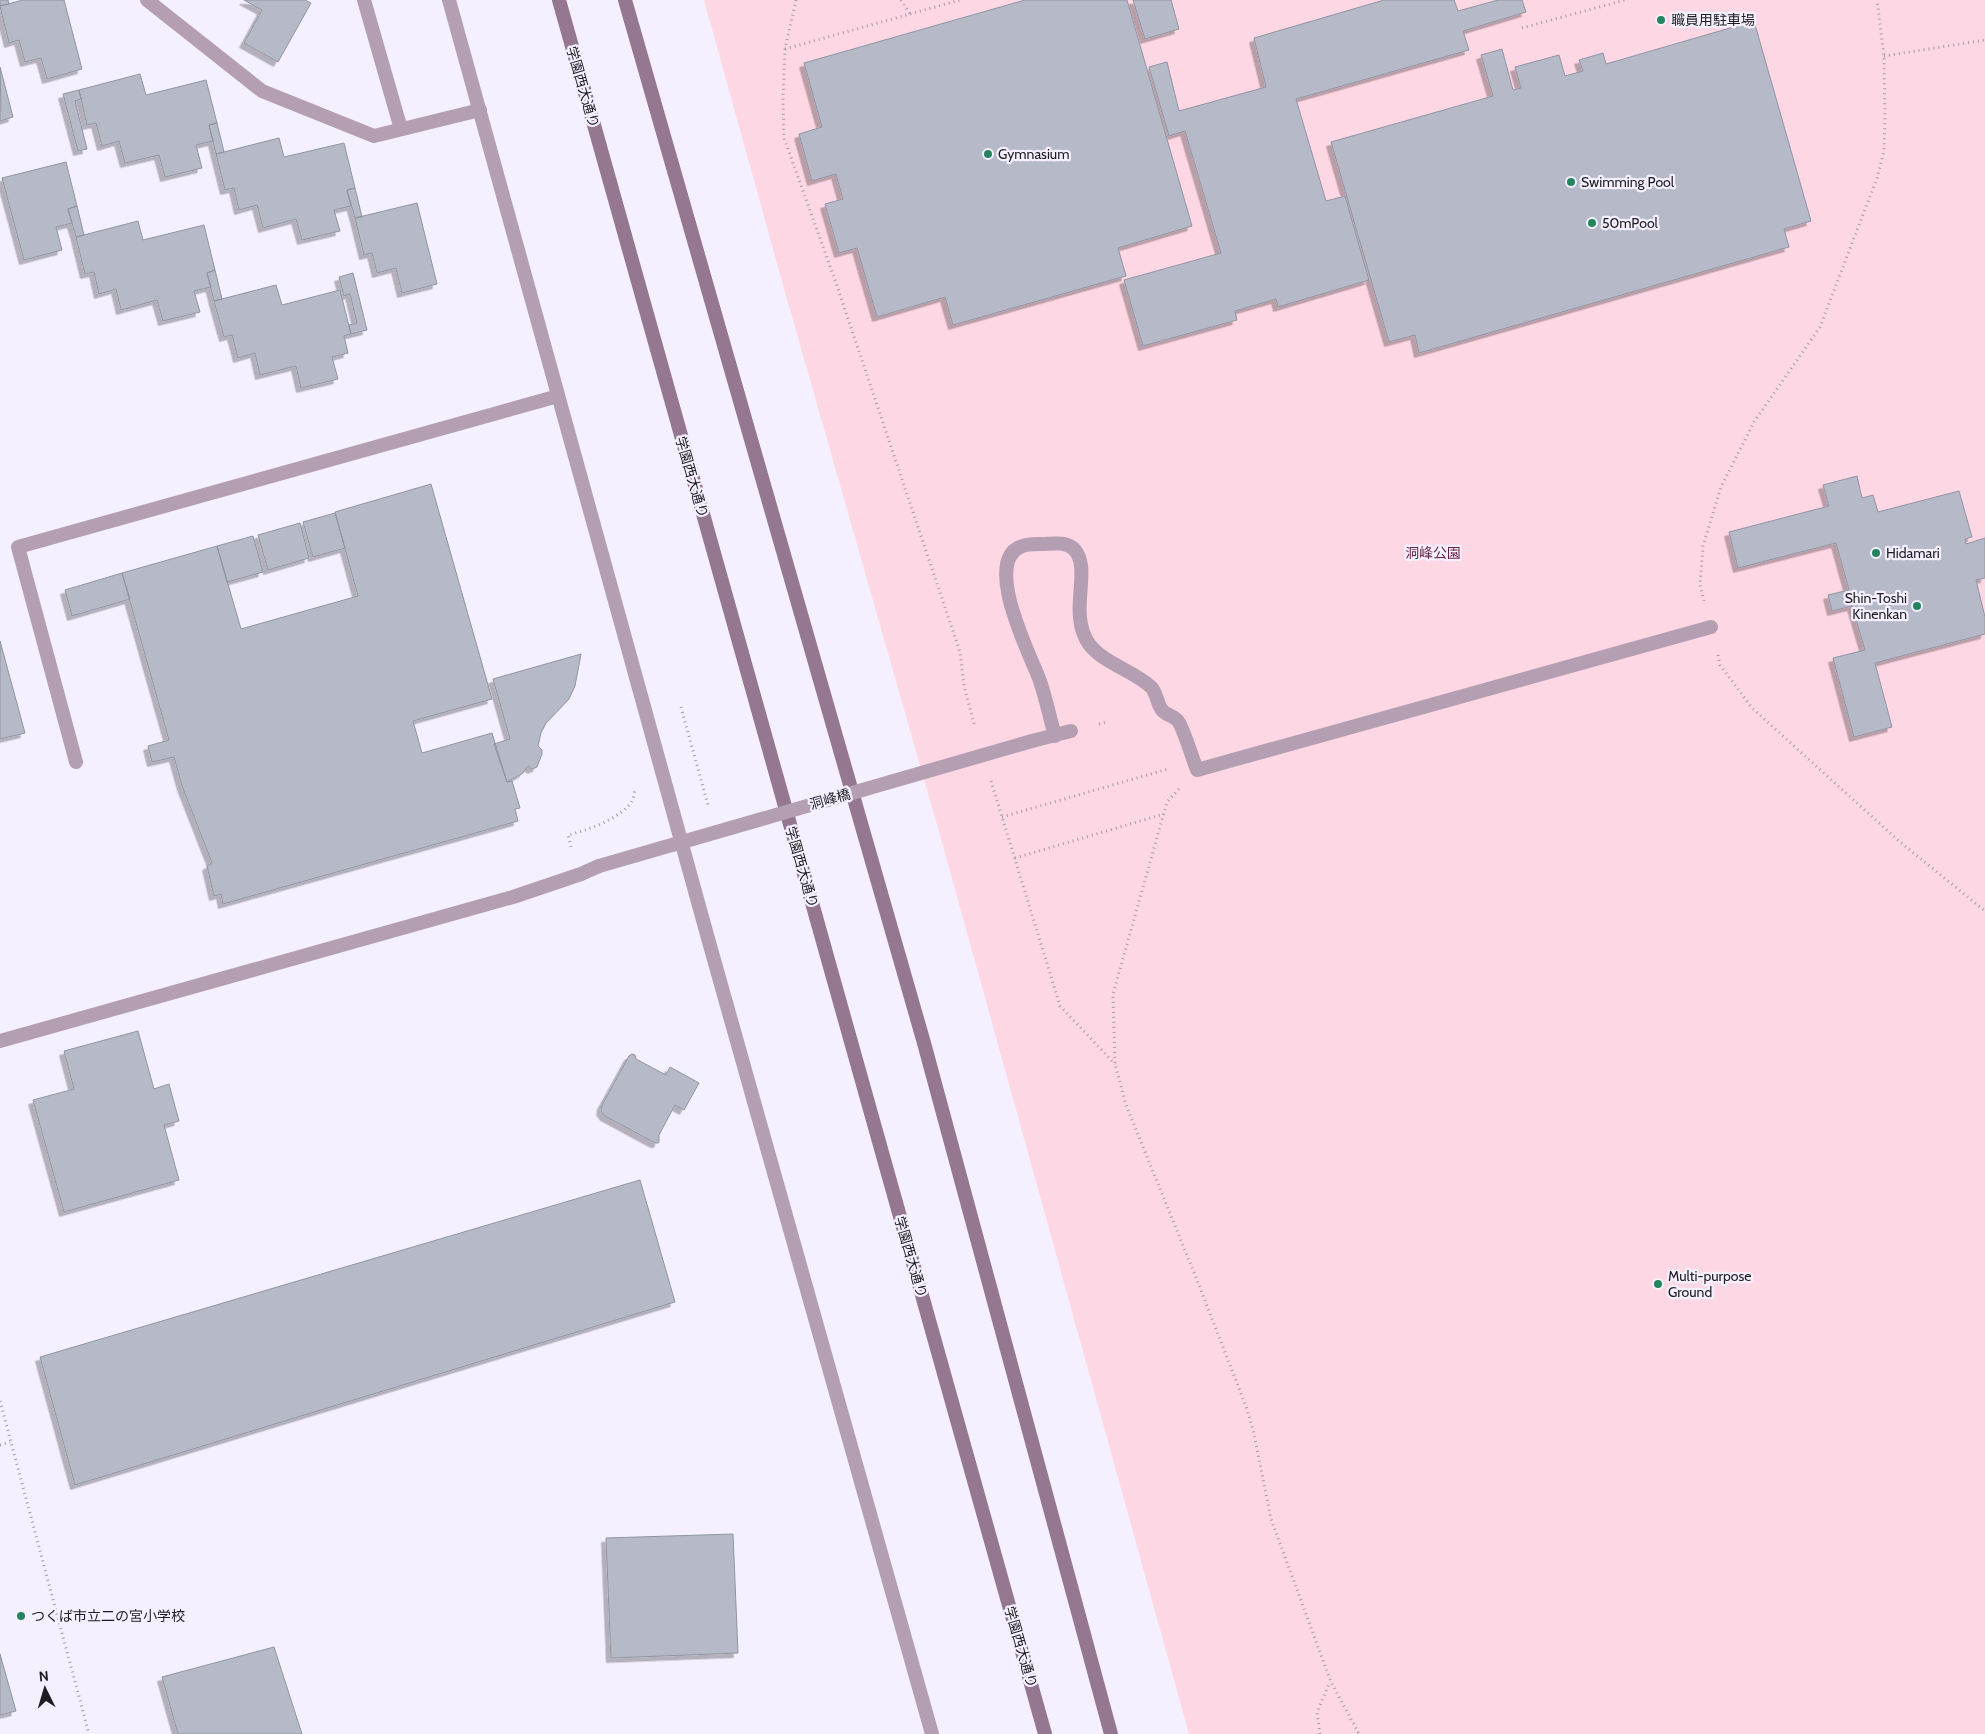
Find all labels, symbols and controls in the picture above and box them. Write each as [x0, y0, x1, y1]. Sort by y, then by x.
place label: 職員用駐車場 [1671, 11, 1755, 29]
marker: 職員用駐車場 [1655, 14, 1667, 26]
street label: 学園西大通り [563, 44, 603, 130]
place label: Gymnasium [998, 145, 1069, 163]
marker: Gymnasium [982, 148, 994, 160]
place label: Swimming Pool [1581, 173, 1675, 191]
marker: Swimming Pool [1565, 176, 1577, 188]
place label: 50mPool [1602, 214, 1659, 232]
marker: 50mPool [1586, 217, 1598, 229]
street label: 学園西大通り [672, 434, 712, 520]
park label: 洞峰公園 [1405, 544, 1461, 562]
place label: Hidamari [1886, 544, 1940, 562]
marker: Hidamari [1870, 547, 1882, 559]
place label: Shin-Toshi Kinenkan [1845, 589, 1907, 623]
marker: Shin-Toshi Kinenkan [1911, 600, 1923, 612]
street label: 洞峰橋 [807, 785, 853, 813]
street label: 学園西大通り [782, 824, 822, 910]
street label: 学園西大通り [891, 1214, 931, 1300]
place label: Multi-purpose Ground [1668, 1267, 1751, 1301]
marker: Multi-purpose Ground [1652, 1278, 1664, 1290]
street label: 学園西大通り [1001, 1604, 1041, 1690]
place label: つくば市立二の宮小学校 [31, 1607, 185, 1625]
marker: つくば市立二の宮小学校 [15, 1610, 27, 1622]
north arrow [20, 1664, 70, 1714]
text: N [38, 1667, 50, 1685]

